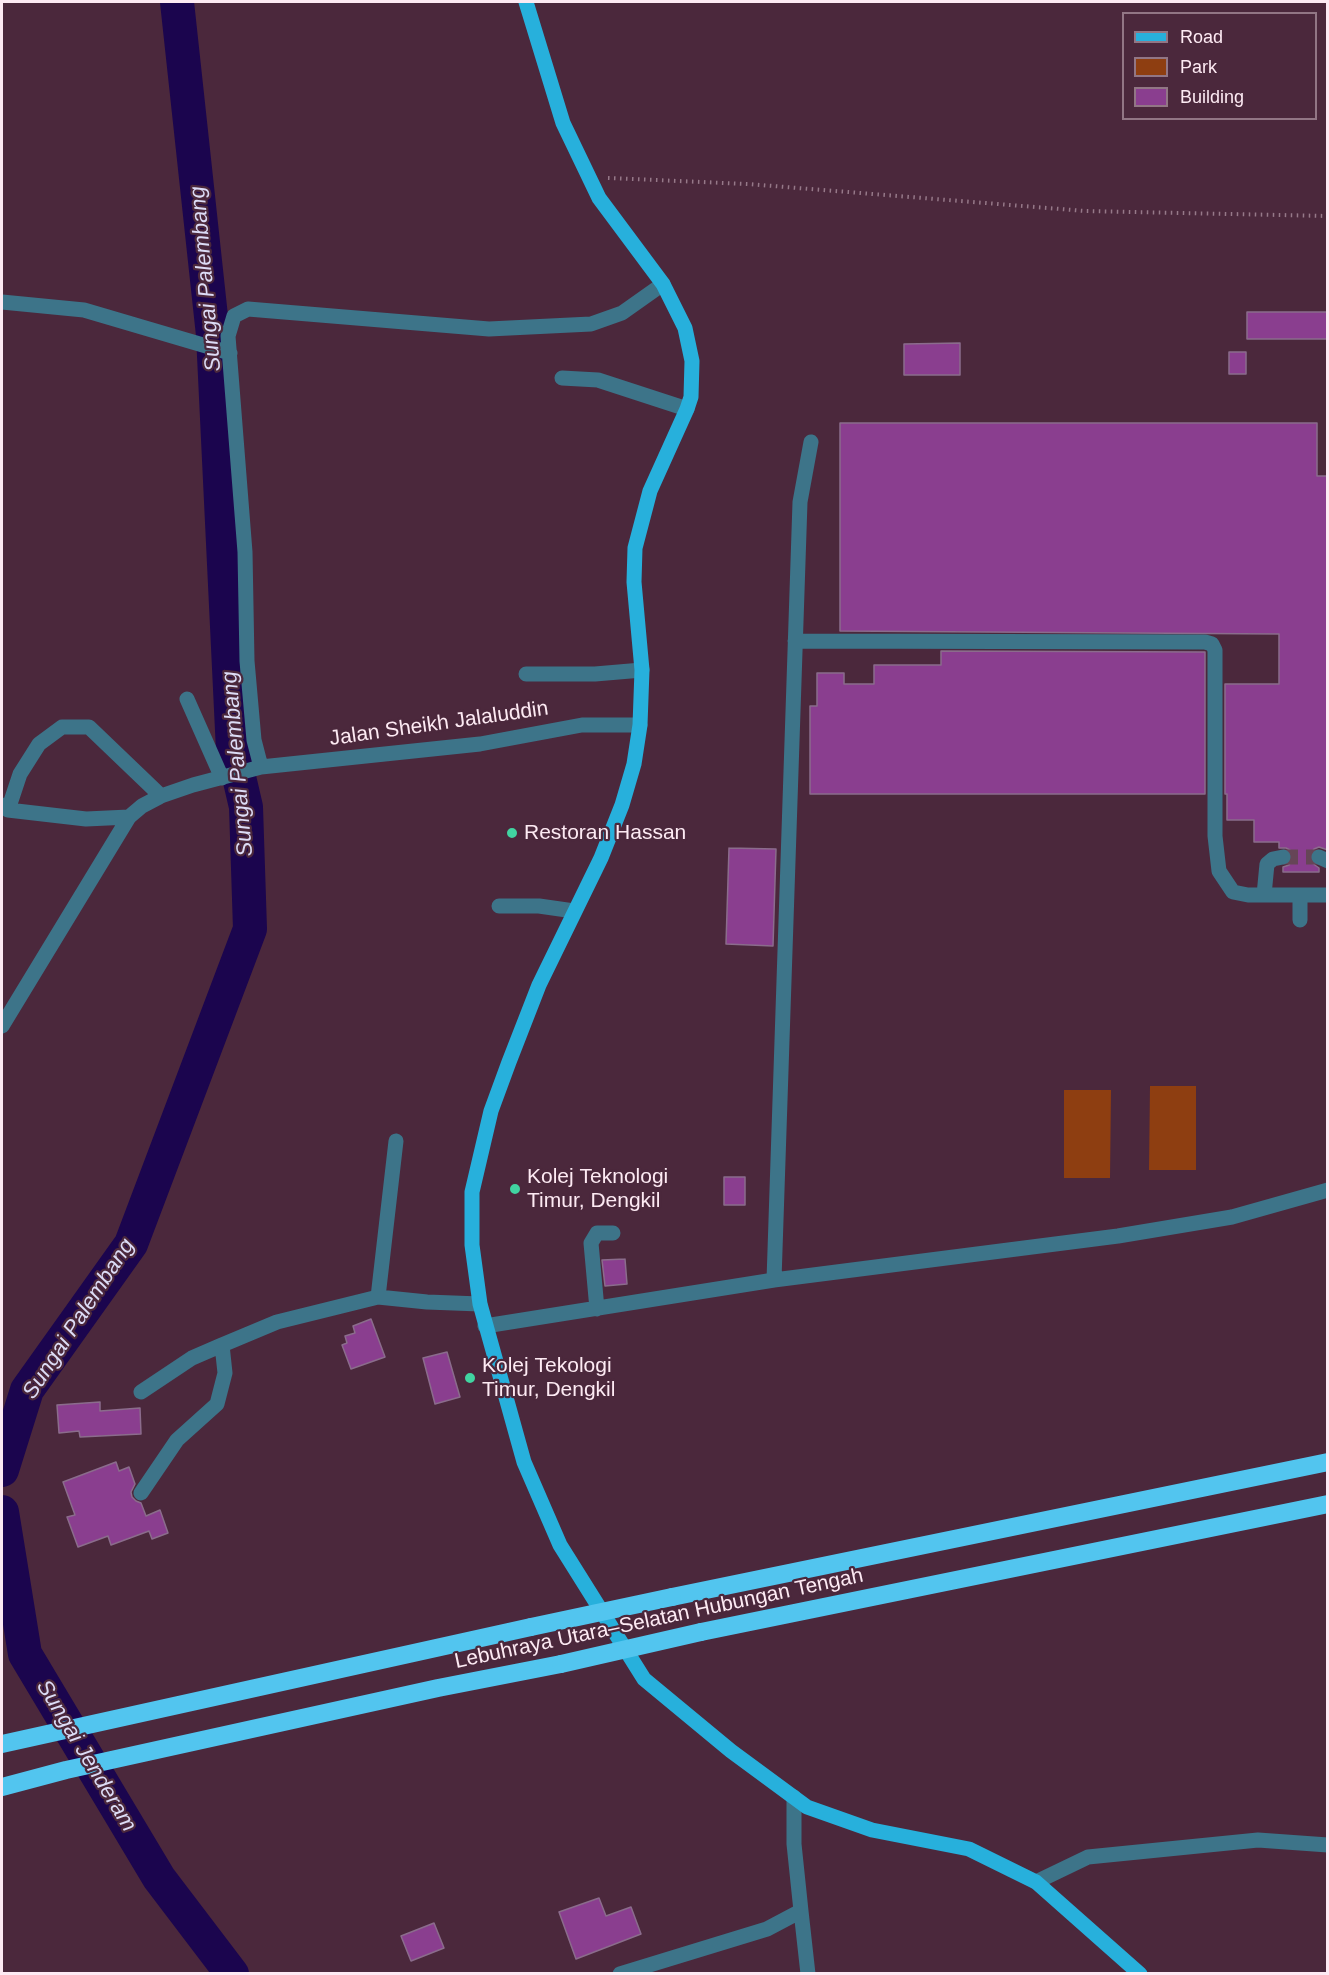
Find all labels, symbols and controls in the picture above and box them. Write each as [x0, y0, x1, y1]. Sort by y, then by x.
legend [1122, 12, 1317, 120]
text: Road [1180, 27, 1223, 47]
text: Park [1180, 57, 1217, 77]
text: Building [1180, 87, 1244, 107]
water label: Sungai Palembang [185, 185, 227, 373]
water label: Sungai Palembang [217, 670, 259, 858]
street label: Jalan Sheikh Jalaluddin [328, 696, 550, 752]
place label: Restoran Hassan [524, 820, 686, 846]
marker: Restoran Hassan [505, 826, 519, 840]
place label: Kolej Teknologi Timur, Dengkil [527, 1164, 668, 1214]
marker: Kolej Teknologi Timur, Dengkil [508, 1182, 522, 1196]
water label: Sungai Palembang [17, 1234, 141, 1404]
place label: Kolej Tekologi Timur, Dengkil [482, 1353, 615, 1403]
marker: Kolej Tekologi Timur, Dengkil [463, 1371, 477, 1385]
street label: Lebuhraya Utara–Selatan Hubungan Tengah [453, 1563, 865, 1675]
water label: Sungai Jenderam [30, 1675, 142, 1837]

